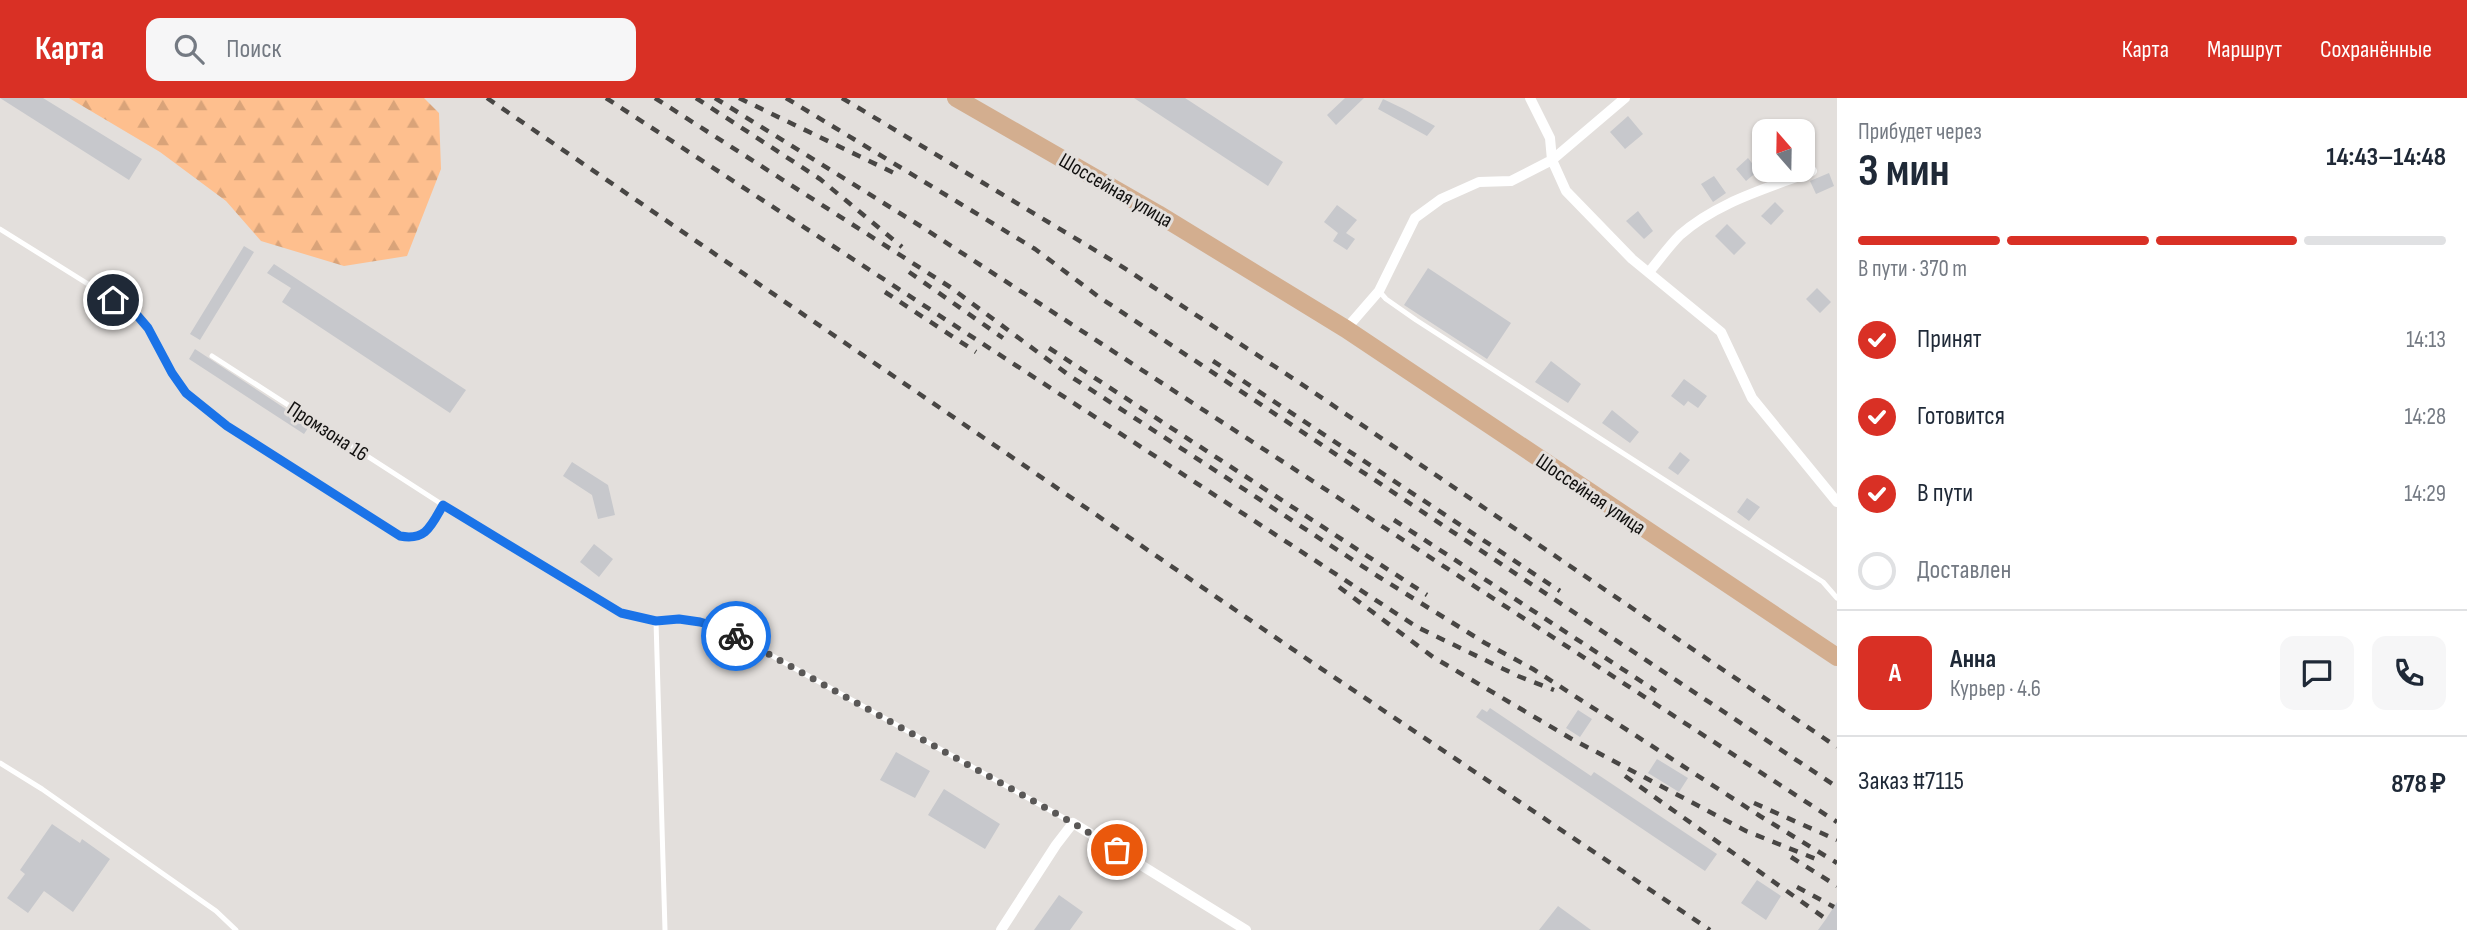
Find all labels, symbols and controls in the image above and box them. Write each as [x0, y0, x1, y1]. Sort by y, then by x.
search box [146, 18, 636, 81]
text: Карта [35, 29, 104, 69]
icon: search [170, 30, 208, 68]
text: Поиск [226, 34, 281, 65]
text: Карта [2122, 35, 2169, 64]
text: Маршрут [2207, 35, 2282, 64]
text: Сохранённые [2320, 35, 2432, 64]
text: Прибудет через [1858, 118, 1982, 146]
north arrow [1752, 119, 1815, 182]
map controls [1752, 119, 1815, 182]
text: 14:43–14:48 [2326, 142, 2446, 173]
text: 3 мин [1858, 144, 1950, 199]
street label: Шоссейная улица [1054, 148, 1177, 233]
text: В пути · 370 m [1858, 255, 1967, 283]
pin [83, 270, 143, 330]
icon: home [94, 281, 132, 319]
icon: check [1858, 321, 1896, 359]
text: Принят [1917, 324, 1982, 355]
text: 14:13 [2406, 326, 2446, 354]
street label: Промзона 16 [282, 396, 373, 467]
icon: check [1858, 398, 1896, 436]
text: Готовится [1917, 401, 2005, 432]
text: 14:28 [2404, 403, 2446, 431]
street label: Шоссейная улица [1531, 449, 1650, 540]
icon: check [1858, 475, 1896, 513]
text: В пути [1917, 478, 1973, 509]
text: 14:29 [2404, 480, 2446, 508]
text: Доставлен [1917, 555, 2011, 586]
courier [701, 601, 771, 671]
icon: bike [717, 617, 755, 655]
button: chat [2280, 636, 2354, 710]
button: phone [2372, 636, 2446, 710]
text: Анна [1950, 644, 1996, 675]
text: А [1889, 658, 1901, 689]
text: Курьер · 4.6 [1950, 675, 2041, 703]
text: Заказ #7115 [1858, 766, 1964, 797]
text: 878 ₽ [2391, 769, 2446, 800]
pin [1087, 820, 1147, 880]
icon: bag [1098, 831, 1136, 869]

